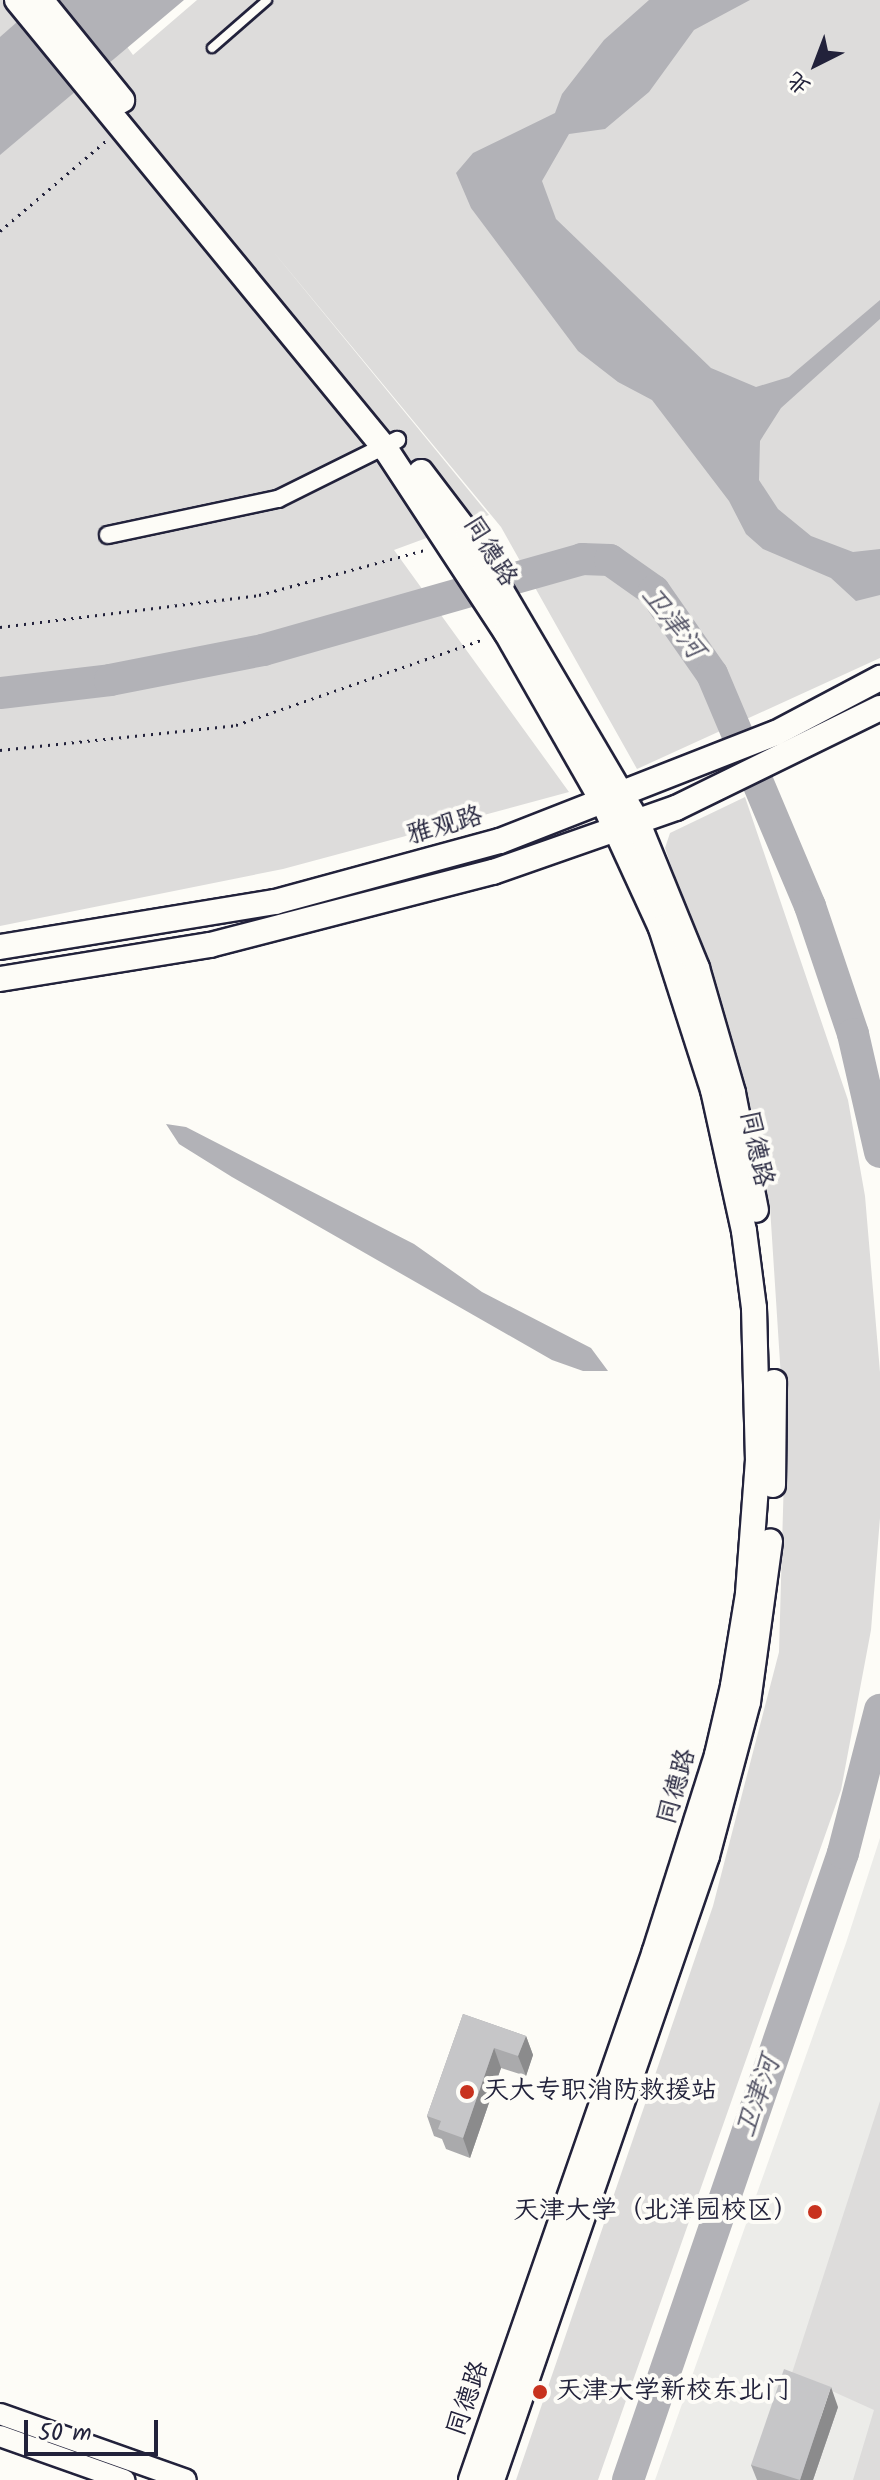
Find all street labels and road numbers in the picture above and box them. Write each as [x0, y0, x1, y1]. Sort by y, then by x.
street label: 同德路 [455, 511, 523, 593]
street label: 雅观路 [403, 801, 487, 853]
street label: 同德路 [732, 1108, 778, 1190]
street label: 同德路 [652, 1745, 704, 1829]
street label: 同德路 [442, 2357, 496, 2441]

